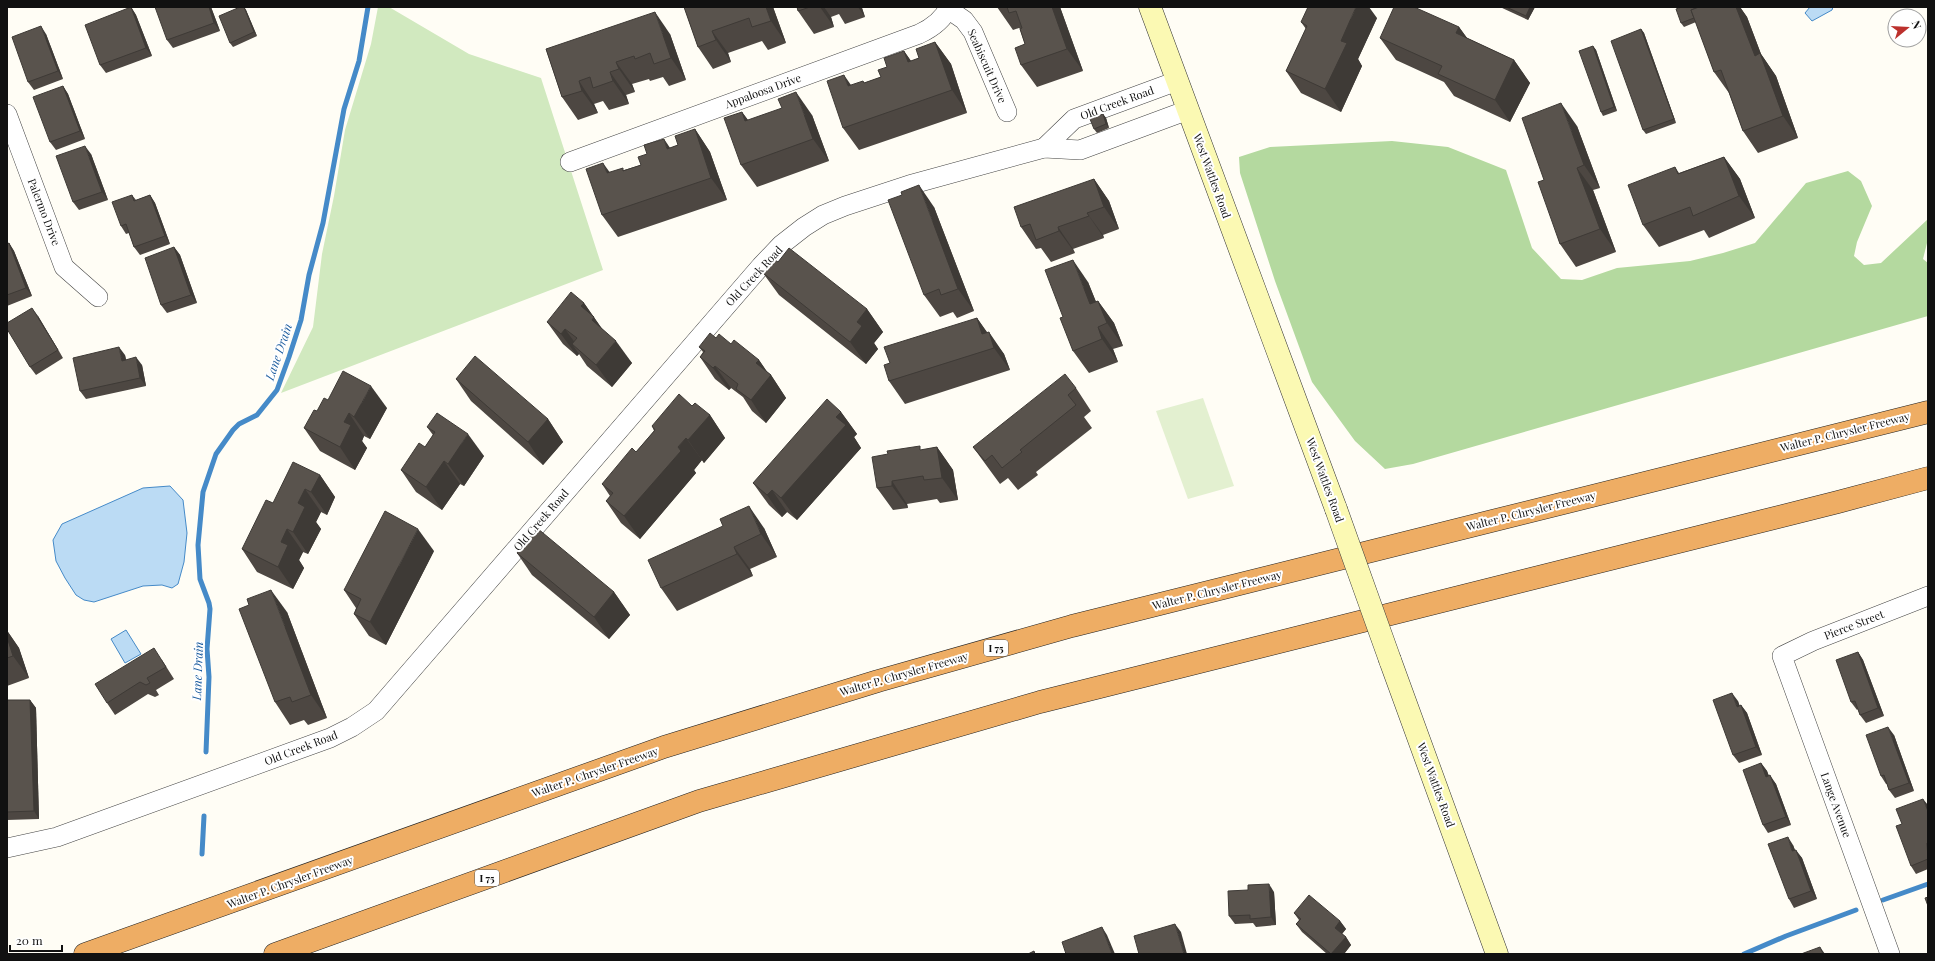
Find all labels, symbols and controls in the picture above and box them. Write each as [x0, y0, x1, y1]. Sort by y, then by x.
north arrow [1887, 8, 1927, 48]
text: N [1909, 19, 1925, 31]
street label: Seabiscuit Drive [964, 26, 1011, 106]
street label: Appaloosa Drive [722, 70, 803, 112]
street label: Old Creek Road [1078, 82, 1156, 123]
street label: West Wattles Road [1190, 130, 1235, 221]
street label: Palermo Drive [25, 176, 64, 248]
street label: Old Creek Road [722, 242, 786, 309]
water label: Lane Drain [261, 321, 295, 383]
street label: Walter P. Chrysler Freeway [1778, 408, 1912, 455]
street label: West Wattles Road [1303, 434, 1348, 525]
street label: Old Creek Road [510, 485, 572, 554]
street label: Walter P. Chrysler Freeway [1464, 487, 1598, 534]
street label: Walter P. Chrysler Freeway [1150, 566, 1284, 613]
street label: Pierce Street [1822, 606, 1886, 643]
road number: I 75 [984, 640, 1008, 656]
water label: Lane Drain [188, 641, 206, 702]
street label: Walter P. Chrysler Freeway [837, 648, 970, 699]
street label: Old Creek Road [262, 726, 340, 768]
street label: West Wattles Road [1414, 739, 1459, 830]
street label: Walter P. Chrysler Freeway [529, 743, 660, 801]
street label: Lange Avenue [1818, 770, 1855, 840]
street label: Walter P. Chrysler Freeway [224, 852, 355, 912]
road number: I 75 [475, 870, 499, 886]
scale bar [10, 927, 62, 953]
text: 20 m [16, 932, 43, 948]

